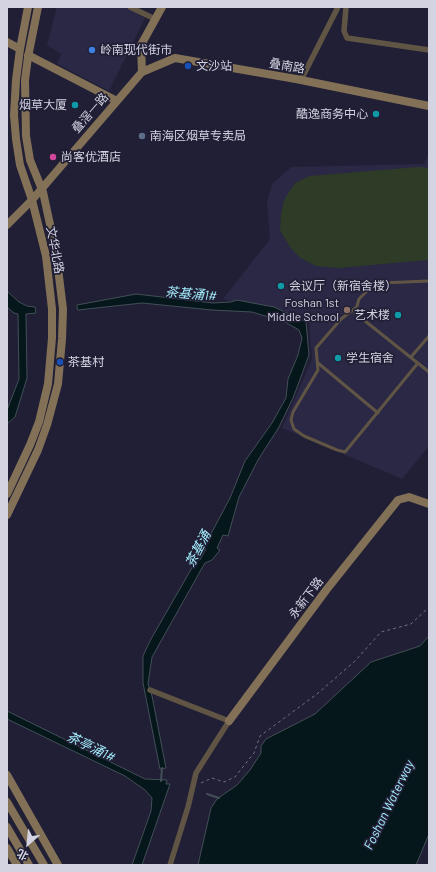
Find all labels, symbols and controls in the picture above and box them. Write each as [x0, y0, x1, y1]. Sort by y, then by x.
place label: 岭南现代街市 [100, 43, 172, 57]
marker: 岭南现代街市 [87, 45, 97, 55]
street label: 叠南路 [268, 56, 306, 76]
place label: 文沙站 [196, 59, 232, 73]
marker: 文沙站 [183, 61, 193, 71]
street label: 叠滘一路 [69, 90, 111, 136]
place label: 烟草大厦 [19, 98, 67, 112]
marker: 烟草大厦 [70, 100, 80, 110]
place label: 酷逸商务中心 [296, 107, 368, 121]
marker: 酷逸商务中心 [371, 109, 381, 119]
place label: 南海区烟草专卖局 [150, 129, 246, 143]
marker: 南海区烟草专卖局 [137, 131, 147, 141]
place label: 尚客优酒店 [61, 150, 121, 164]
marker: 尚客优酒店 [48, 152, 58, 162]
street label: 文华北路 [43, 225, 67, 275]
place label: 会议厅（新宿舍楼） [289, 279, 397, 293]
marker: 会议厅（新宿舍楼） [276, 281, 286, 291]
water label: 茶基涌1# [165, 284, 217, 304]
place label: Foshan 1st Middle School [267, 296, 339, 324]
marker: Foshan 1st Middle School [342, 305, 352, 315]
place label: 艺术楼 [354, 308, 390, 322]
marker: 艺术楼 [393, 310, 403, 320]
place label: 学生宿舍 [346, 351, 394, 365]
marker: 学生宿舍 [333, 353, 343, 363]
place label: 茶基村 [68, 355, 104, 369]
marker: 茶基村 [55, 357, 65, 367]
water label: 茶基涌 [182, 528, 214, 570]
street label: 永新下路 [286, 574, 326, 622]
water label: 茶亭涌1# [64, 729, 118, 765]
water label: Foshan Waterway [361, 758, 417, 852]
north arrow [8, 824, 48, 864]
text: 北 [14, 847, 30, 863]

